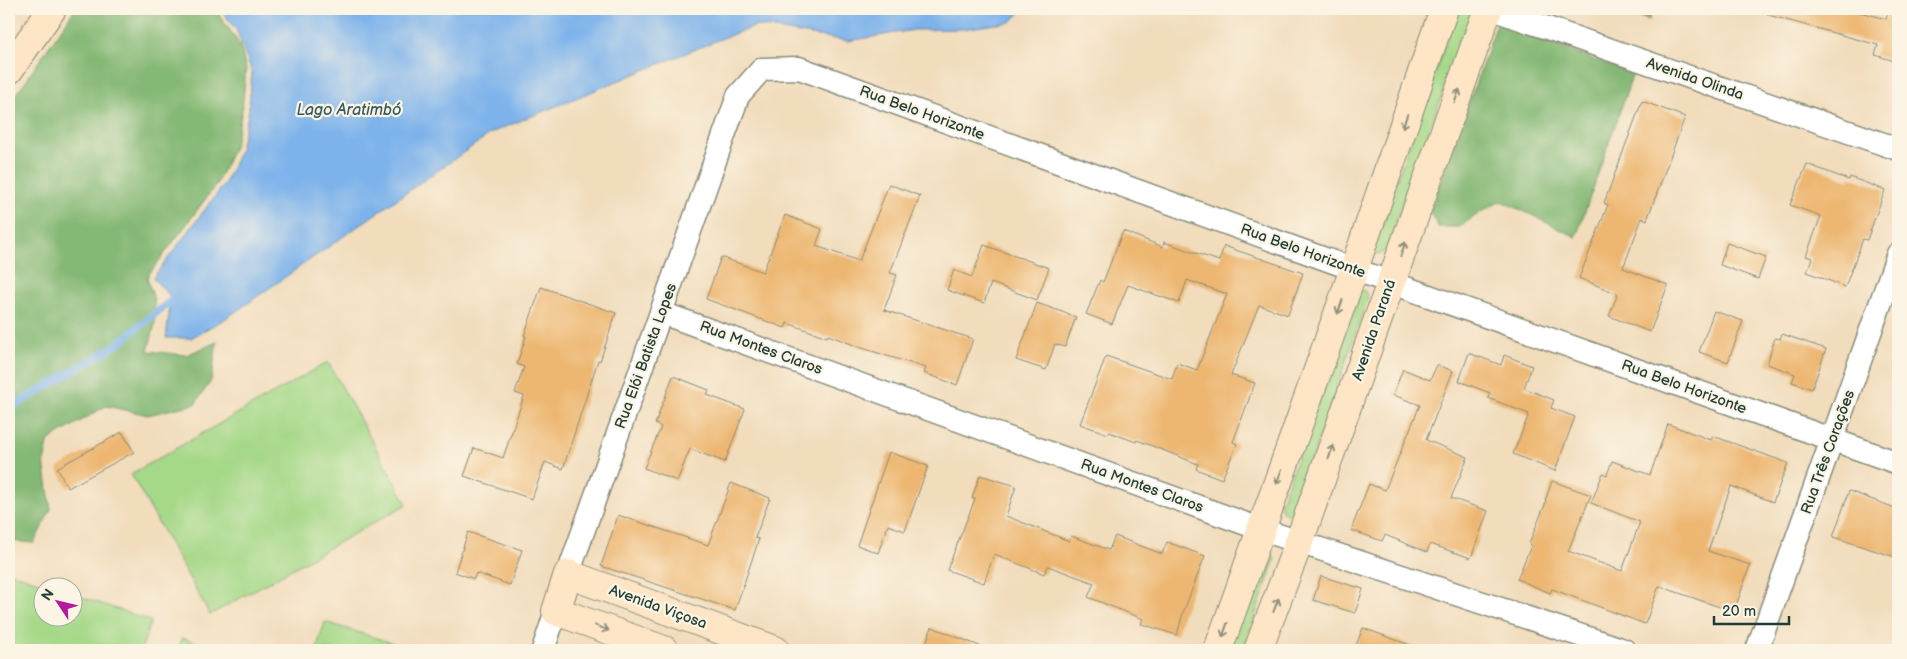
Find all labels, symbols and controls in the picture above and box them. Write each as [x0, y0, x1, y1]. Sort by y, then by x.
street label: Avenida Olinda [1644, 53, 1746, 105]
street label: Rua Belo Horizonte [857, 82, 987, 145]
one-way arrow [1453, 89, 1462, 104]
water label: Lago Aratimbó [297, 101, 401, 120]
one-way arrow [1399, 112, 1409, 128]
street label: Rua Belo Horizonte [1238, 220, 1368, 283]
one-way arrow [1399, 242, 1408, 257]
street label: Avenida Paraná [1348, 277, 1400, 383]
street label: Rua Elói Batista Lopes [611, 280, 681, 431]
one-way arrow [1335, 299, 1344, 315]
street label: Rua Montes Claros [697, 317, 826, 379]
street label: Rua Belo Horizonte [1619, 356, 1749, 419]
street label: Rua Três Corações [1797, 387, 1859, 517]
one-way arrow [1327, 445, 1336, 460]
street label: Rua Montes Claros [1078, 455, 1207, 517]
one-way arrow [1274, 468, 1283, 484]
north arrow [32, 576, 82, 626]
street label: Avenida Viçosa [607, 581, 709, 633]
text: N [38, 586, 58, 604]
scale bar [1714, 594, 1790, 626]
one-way arrow [1272, 597, 1281, 612]
text: 20 m [1722, 602, 1756, 621]
one-way arrow [1220, 622, 1229, 637]
one-way arrow [594, 624, 609, 633]

